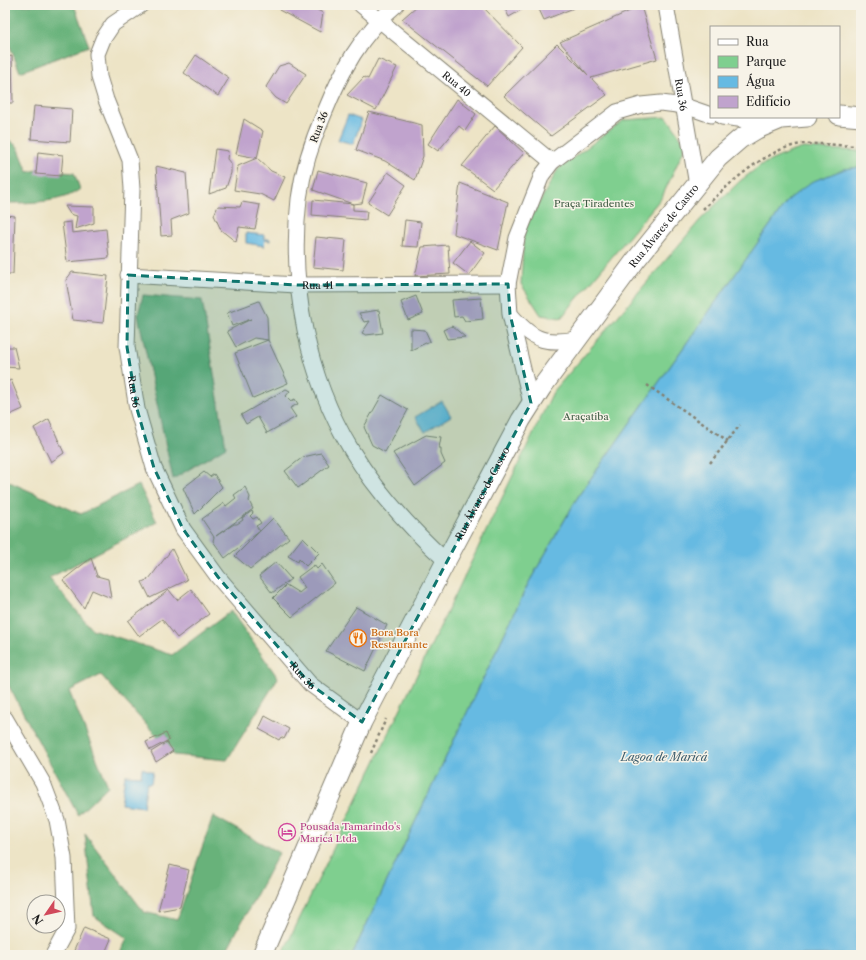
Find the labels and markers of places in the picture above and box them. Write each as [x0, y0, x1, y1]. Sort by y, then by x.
place label: Bora Bora Restaurante [371, 626, 428, 651]
restaurant icon: Bora Bora Restaurante [348, 628, 368, 648]
place label: Pousada Tamarindo's Maricá Ltda [300, 820, 400, 845]
hotel icon: Pousada Tamarindo's Maricá Ltda [277, 822, 297, 842]

